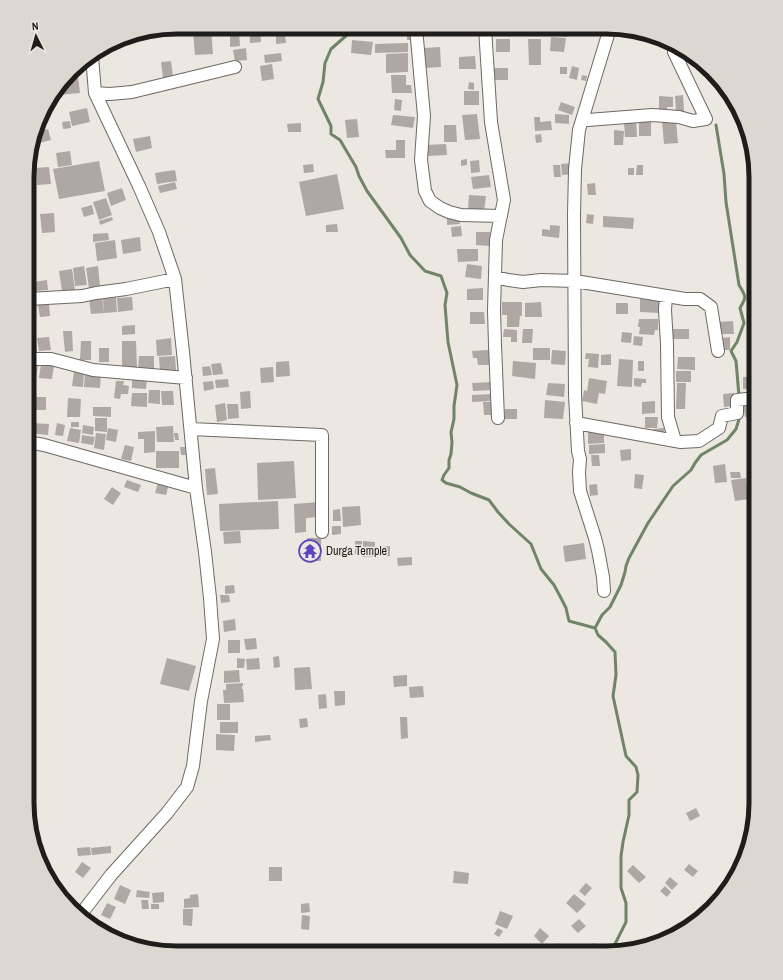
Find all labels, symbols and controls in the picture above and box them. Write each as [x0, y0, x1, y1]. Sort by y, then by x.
north arrow [16, 16, 56, 56]
text: N [31, 19, 39, 33]
temple icon: Durga Temple [297, 538, 323, 564]
place label: Durga Temple [326, 543, 387, 559]

